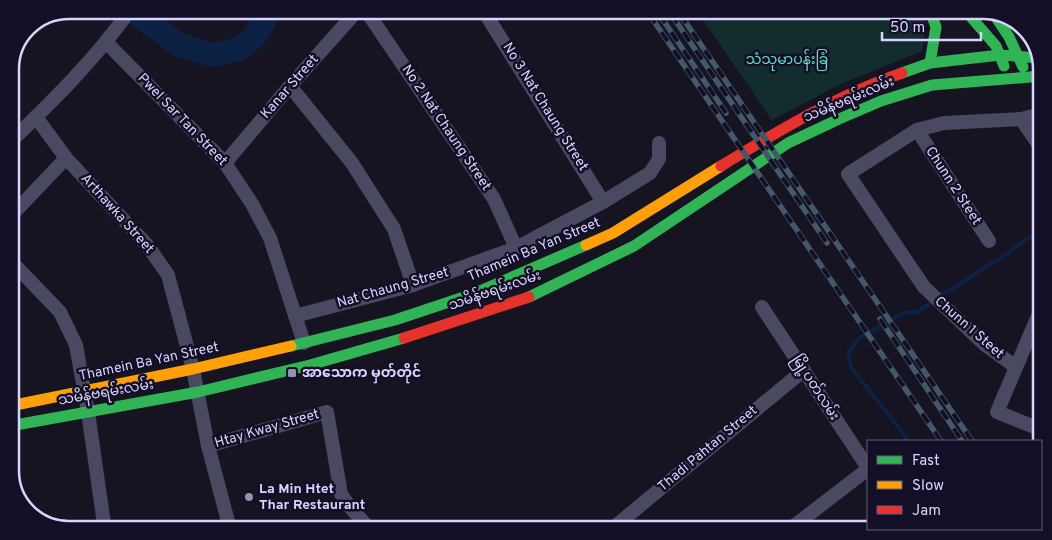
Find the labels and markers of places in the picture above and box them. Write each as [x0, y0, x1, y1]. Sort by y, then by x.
place label: အာသောက မှတ်တိုင် [302, 362, 421, 384]
marker: အာသောက မှတ်တိုင် [286, 367, 298, 379]
place label: La Min Htet Thar Restaurant [259, 481, 365, 514]
marker: La Min Htet Thar Restaurant [243, 491, 255, 503]

